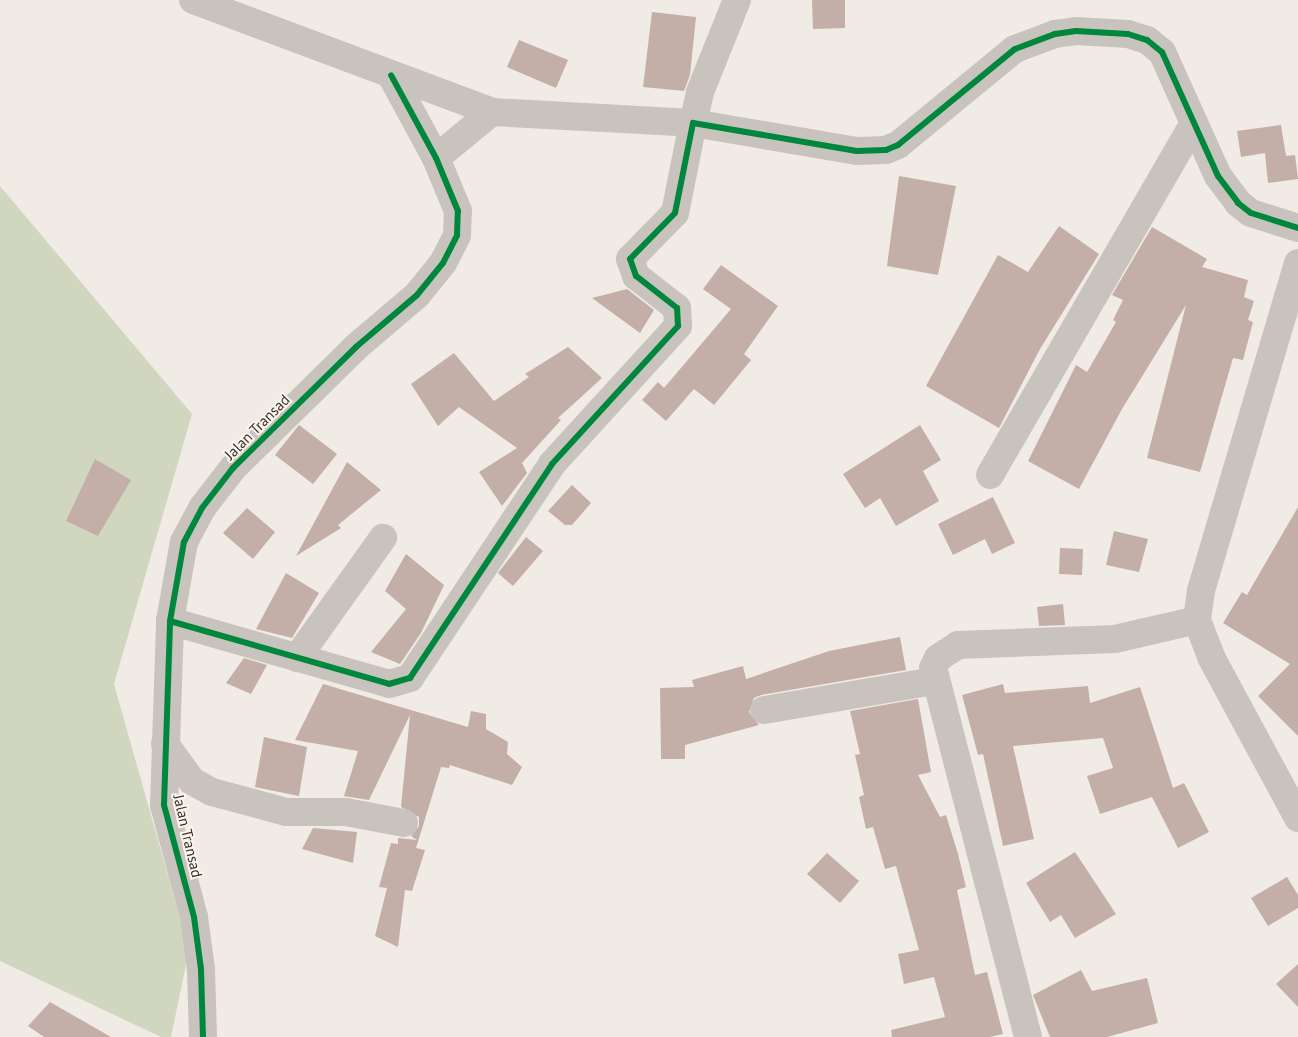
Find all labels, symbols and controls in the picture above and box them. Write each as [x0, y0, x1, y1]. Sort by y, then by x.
street label: Jalan Transad [221, 391, 293, 463]
street label: Jalan Transad [170, 792, 206, 880]

